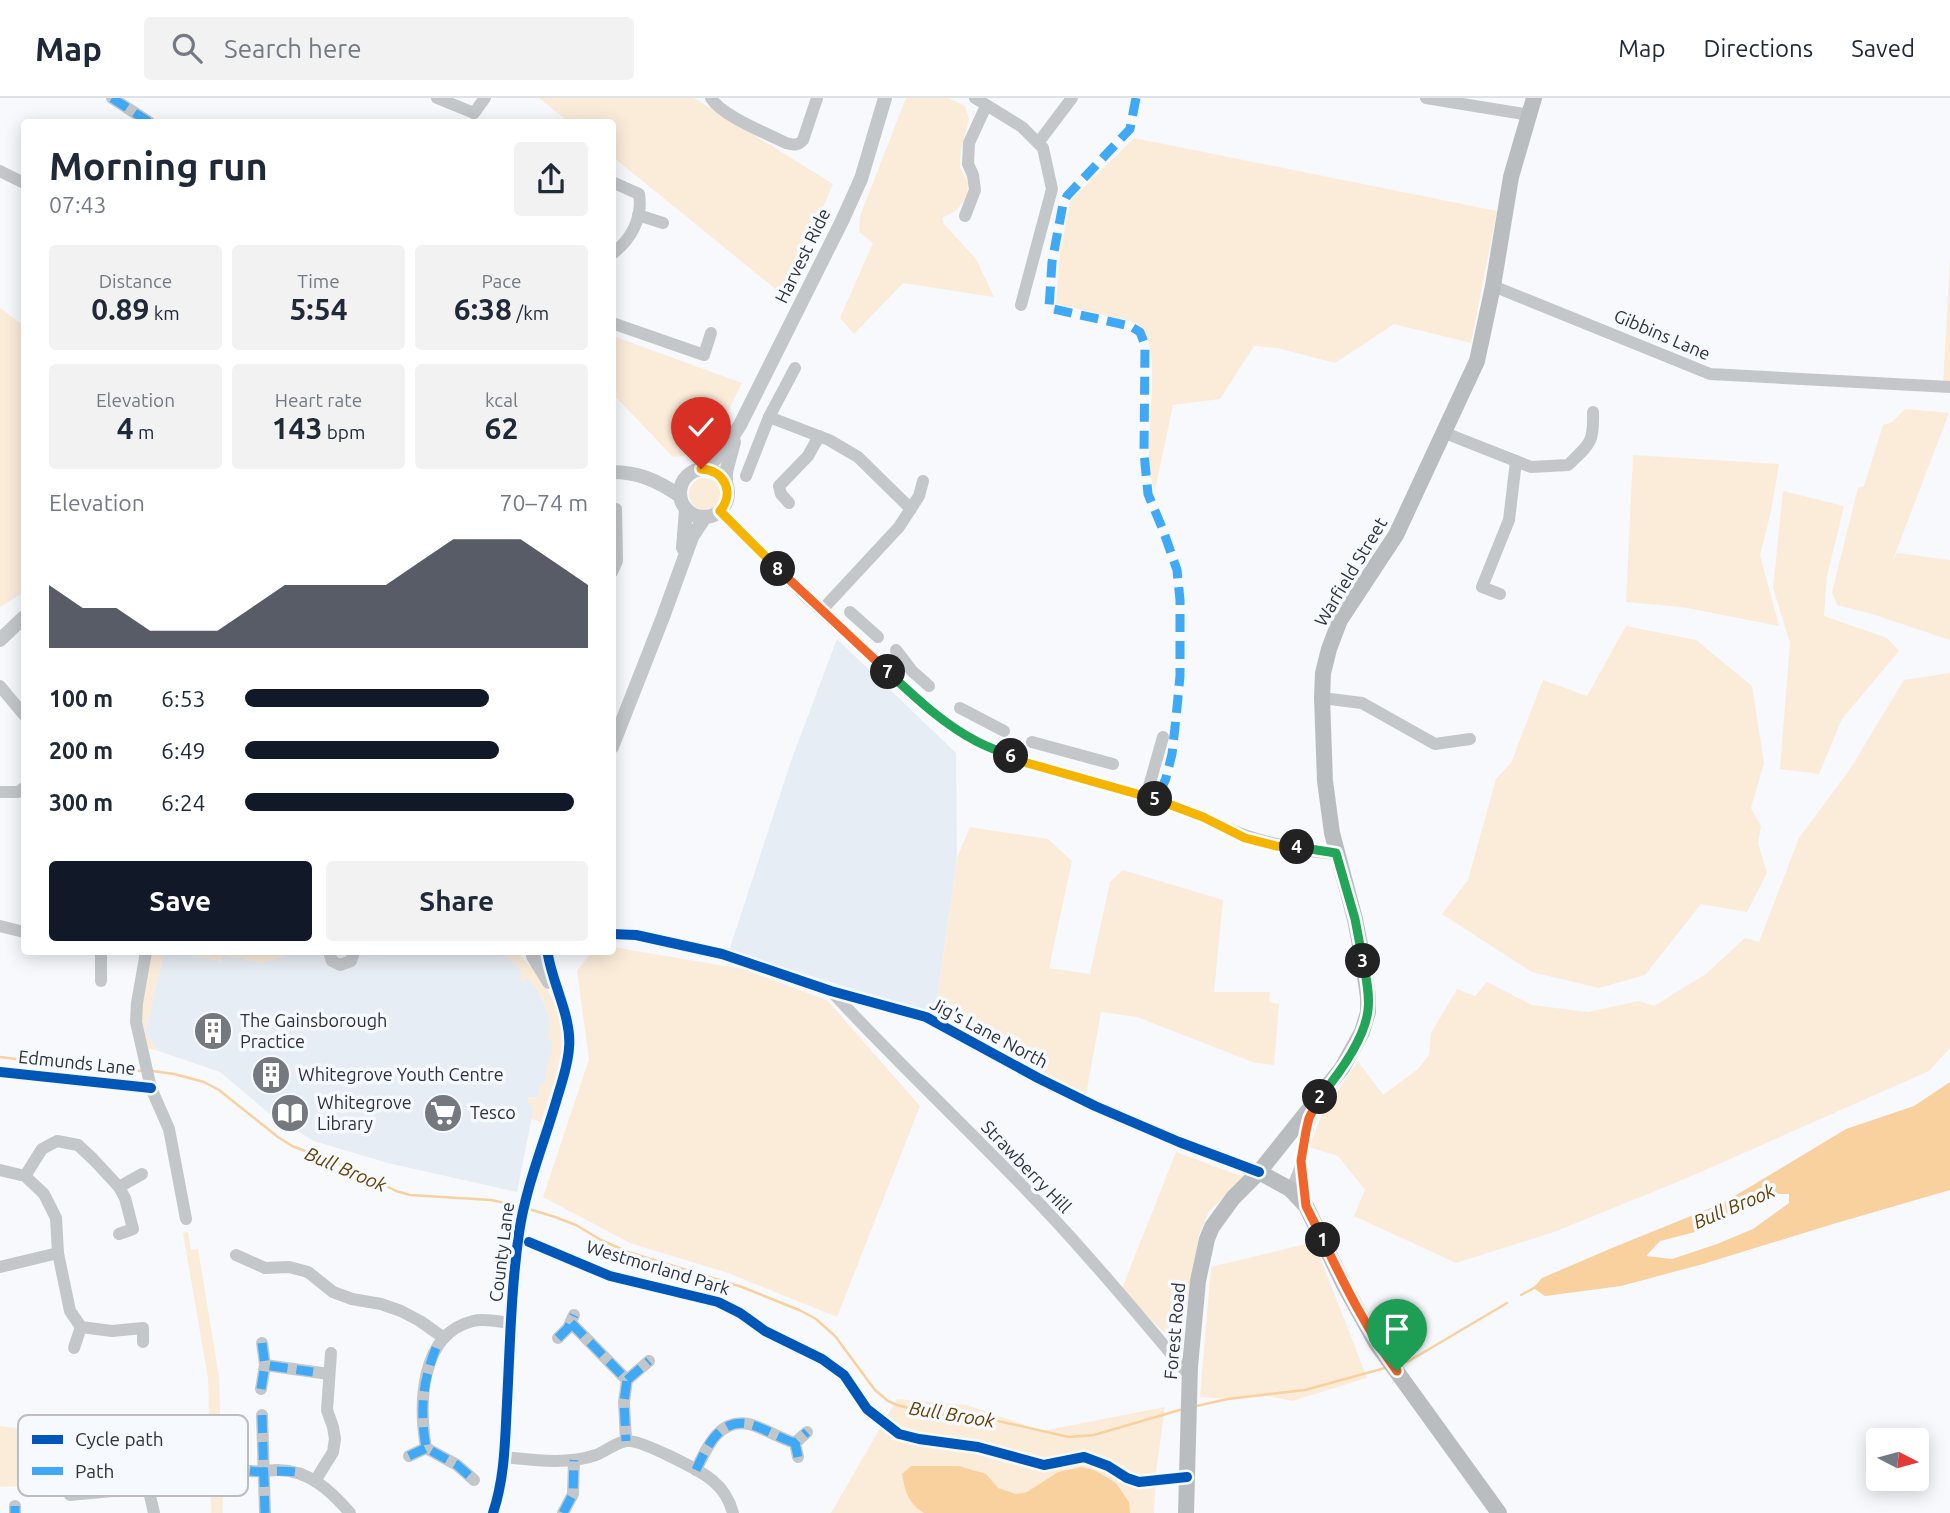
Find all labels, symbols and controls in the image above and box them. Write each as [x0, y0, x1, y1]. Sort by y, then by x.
search box [144, 17, 634, 80]
icon: search [168, 29, 206, 67]
text: Map [35, 30, 102, 67]
text: Search here [224, 34, 362, 63]
text: Map [1618, 35, 1665, 62]
text: Directions [1703, 35, 1813, 62]
text: Saved [1851, 35, 1915, 62]
button: share [514, 142, 588, 216]
text: Morning run [49, 145, 268, 187]
text: 07:43 [49, 192, 107, 217]
street label: Harvest Ride [771, 205, 834, 306]
text: Distance [99, 270, 172, 292]
text: Time [297, 270, 340, 292]
text: Pace [481, 270, 522, 292]
text: 0.89 [91, 292, 149, 326]
text: 5:54 [289, 292, 348, 326]
text: 6:38 [454, 292, 512, 326]
text: km [149, 302, 180, 324]
text: /km [512, 302, 549, 324]
street label: Gibbins Lane [1611, 305, 1714, 363]
text: Elevation [96, 389, 175, 411]
text: Heart rate [275, 389, 362, 411]
text: kcal [485, 389, 518, 411]
pin [671, 397, 731, 469]
icon: check [682, 408, 720, 446]
text: 4 [117, 411, 134, 445]
text: 143 [272, 411, 322, 445]
text: 62 [485, 411, 518, 445]
text: m [134, 421, 154, 443]
text: bpm [322, 421, 365, 443]
text: Elevation [49, 490, 145, 515]
text: 70–74 m [500, 490, 588, 515]
street label: Warfield Street [1310, 514, 1390, 629]
pin: 8 [760, 552, 796, 587]
text: 8 [772, 557, 783, 579]
pin: 7 [870, 654, 906, 690]
text: 7 [882, 660, 893, 682]
text: 100 m [49, 686, 113, 711]
text: 6:53 [161, 686, 206, 711]
text: 200 m [49, 738, 113, 763]
text: 6:49 [161, 738, 206, 763]
pin: 6 [993, 738, 1028, 774]
text: 6 [1005, 744, 1016, 766]
pin: 5 [1138, 782, 1172, 816]
text: 5 [1149, 787, 1160, 809]
text: 300 m [49, 790, 113, 815]
text: 6:24 [161, 790, 206, 815]
pin: 4 [1280, 830, 1314, 864]
text: 4 [1291, 835, 1302, 857]
button: Save [49, 861, 312, 941]
button: Share [326, 861, 588, 941]
pin: 3 [1346, 944, 1380, 978]
text: 3 [1357, 949, 1368, 971]
street label: Jig's Lane North [927, 993, 1052, 1072]
building icon: The Gainsborough Practice [192, 1010, 234, 1052]
place label: The Gainsborough Practice [240, 1010, 387, 1051]
street label: Edmunds Lane [18, 1046, 137, 1078]
building icon: Whitegrove Youth Centre [250, 1054, 292, 1096]
place label: Whitegrove Youth Centre [298, 1064, 504, 1084]
pin: 2 [1302, 1080, 1338, 1114]
text: 2 [1314, 1085, 1325, 1107]
library icon: Whitegrove Library [269, 1092, 311, 1134]
place label: Whitegrove Library [317, 1092, 412, 1133]
supermarket icon: Tesco [422, 1092, 464, 1134]
place label: Tesco [470, 1102, 516, 1122]
street label: Strawberry Hill [978, 1116, 1076, 1217]
water label: Bull Brook [302, 1142, 390, 1196]
water label: Bull Brook [1690, 1179, 1778, 1233]
street label: County Lane [485, 1201, 517, 1303]
pin: 1 [1306, 1222, 1340, 1258]
text: 1 [1317, 1228, 1328, 1250]
street label: Westmorland Park [584, 1236, 732, 1298]
street label: Forest Road [1160, 1282, 1188, 1380]
pin [1367, 1299, 1427, 1371]
icon: arrive [1378, 1310, 1416, 1348]
water label: Bull Brook [908, 1396, 997, 1432]
legend [18, 1415, 248, 1496]
text: Cycle path [75, 1428, 164, 1450]
north arrow [1866, 1428, 1928, 1491]
map controls [1866, 1428, 1929, 1491]
text: Path [75, 1460, 114, 1482]

